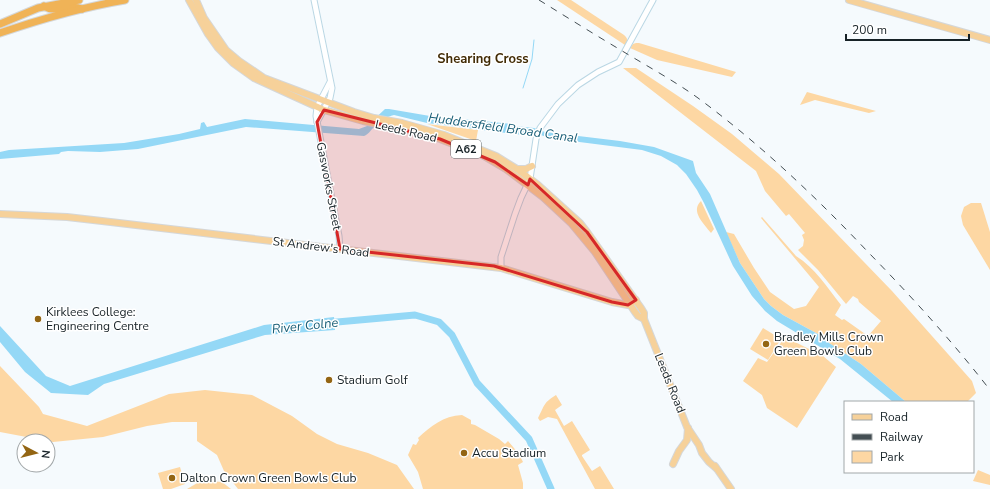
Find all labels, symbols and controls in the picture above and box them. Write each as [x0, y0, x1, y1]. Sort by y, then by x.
scale bar [846, 16, 969, 42]
text: 200 m [852, 22, 887, 38]
district label: Shearing Cross [437, 50, 529, 68]
water label: Huddersfield Broad Canal [427, 109, 579, 147]
street label: Leeds Road [374, 116, 438, 146]
road number: A62 [451, 140, 481, 158]
street label: Gasworks Street [313, 141, 346, 232]
street label: St Andrew's Road [272, 233, 370, 261]
place label: Kirklees College: Engineering Centre [46, 304, 149, 334]
marker: Kirklees College: Engineering Centre [33, 314, 43, 324]
water label: River Colne [271, 314, 339, 338]
place label: Bradley Mills Crown Green Bowls Club [774, 329, 884, 359]
marker: Bradley Mills Crown Green Bowls Club [761, 339, 771, 349]
street label: Leeds Road [651, 351, 689, 415]
place label: Stadium Golf [337, 372, 409, 388]
marker: Stadium Golf [324, 375, 334, 385]
legend [844, 401, 974, 473]
text: Road [880, 409, 908, 425]
text: Railway [880, 429, 924, 445]
north arrow [16, 433, 56, 473]
place label: Accu Stadium [472, 445, 546, 461]
marker: Accu Stadium [459, 448, 469, 458]
text: N [37, 449, 53, 459]
text: Park [880, 449, 905, 465]
place label: Dalton Crown Green Bowls Club [180, 470, 356, 486]
marker: Dalton Crown Green Bowls Club [167, 473, 177, 483]

